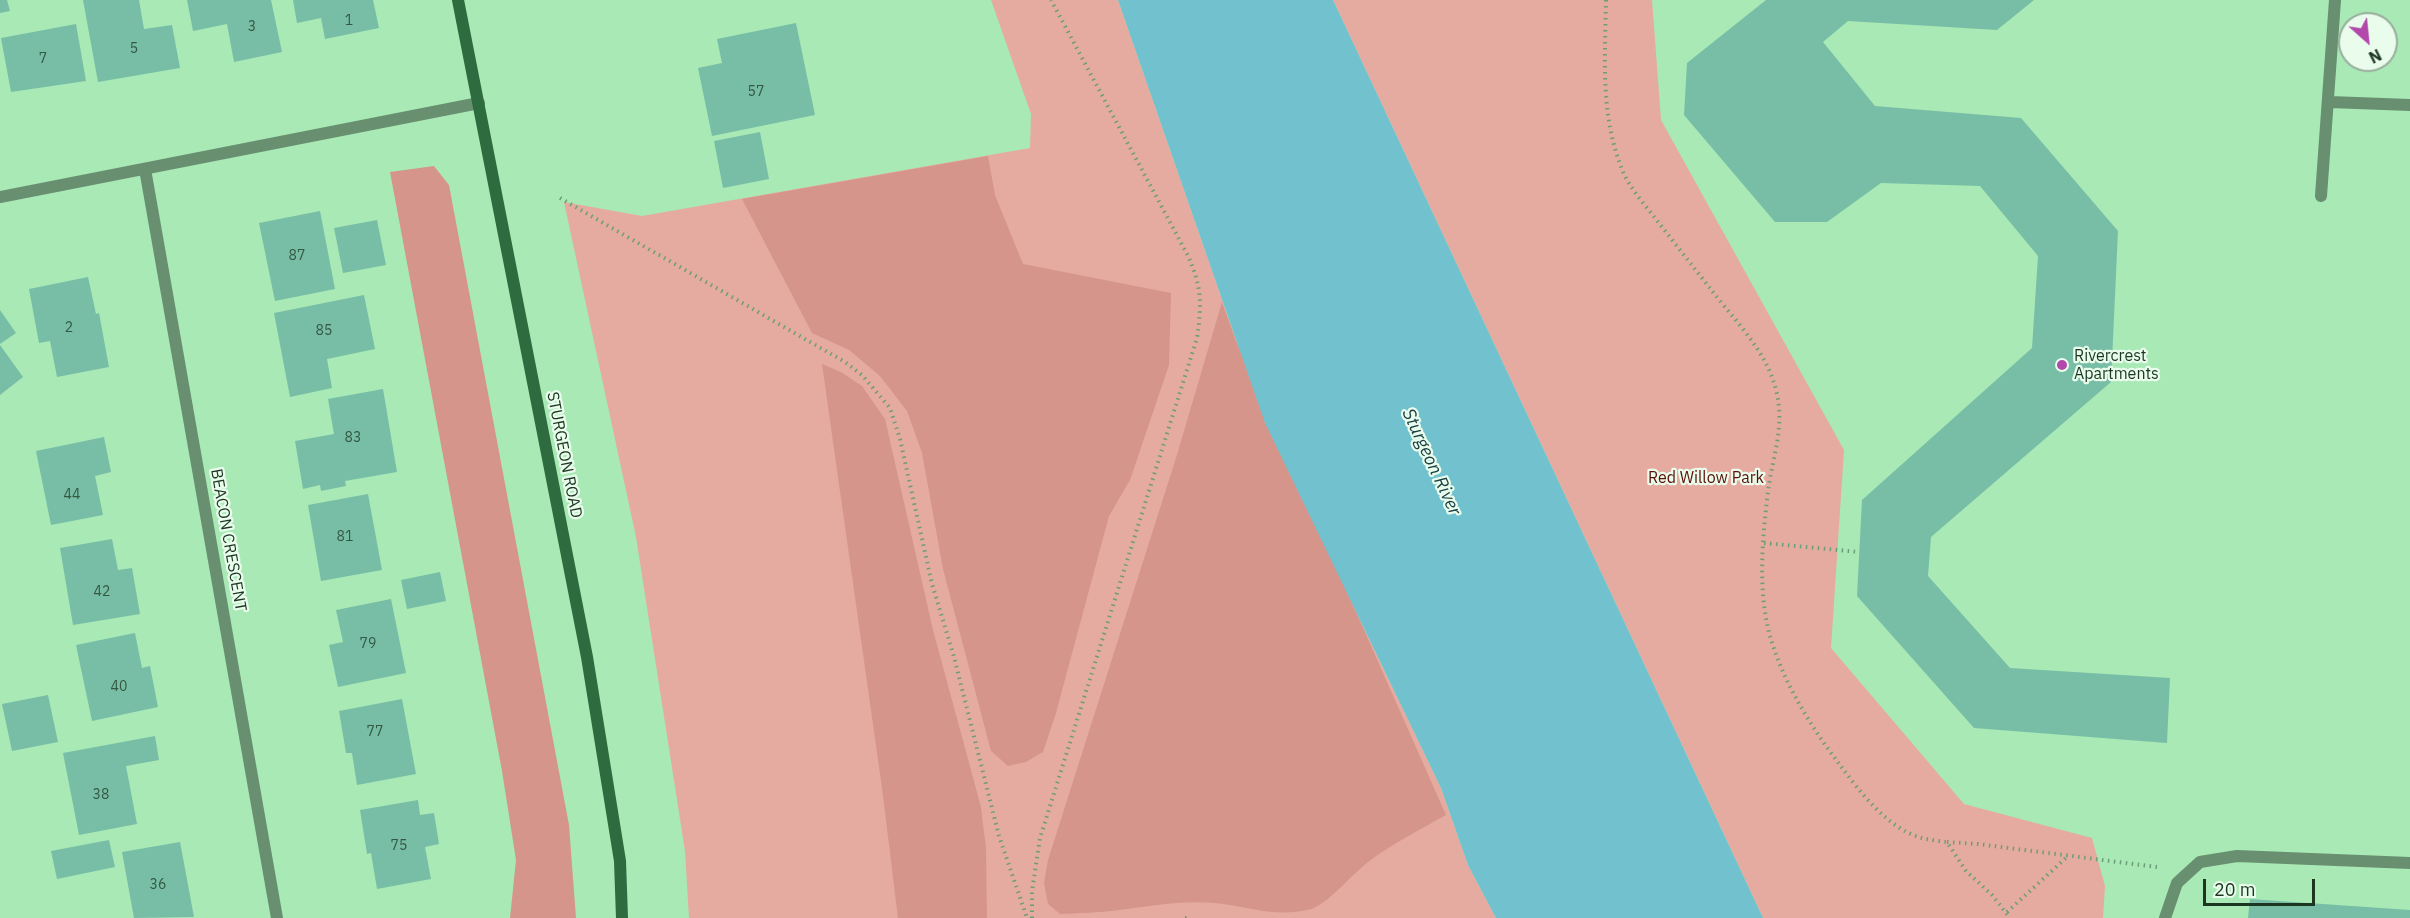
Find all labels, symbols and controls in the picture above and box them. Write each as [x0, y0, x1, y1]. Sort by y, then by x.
north arrow [2338, 12, 2398, 72]
house number: 1 [345, 13, 353, 29]
house number: 3 [248, 19, 256, 35]
house number: 5 [130, 41, 138, 57]
text: N [2366, 45, 2385, 68]
house number: 7 [39, 51, 47, 67]
house number: 57 [748, 84, 764, 100]
house number: 87 [289, 248, 305, 264]
house number: 2 [65, 320, 73, 336]
house number: 85 [316, 323, 332, 339]
place label: Rivercrest Apartments [2074, 346, 2159, 384]
marker: Rivercrest Apartments [2055, 358, 2069, 372]
street label: STURGEON ROAD [542, 390, 586, 520]
water label: Sturgeon River [1397, 405, 1465, 519]
house number: 83 [345, 430, 361, 446]
street label: BEACON CRESCENT [206, 467, 250, 613]
park label: Red Willow Park [1648, 468, 1764, 488]
house number: 44 [64, 487, 80, 503]
house number: 81 [337, 529, 353, 545]
house number: 42 [94, 584, 110, 600]
house number: 79 [360, 636, 376, 652]
house number: 40 [111, 679, 127, 695]
house number: 77 [367, 724, 383, 740]
house number: 38 [93, 787, 109, 803]
house number: 75 [391, 838, 407, 854]
scale bar [2206, 867, 2318, 905]
house number: 36 [150, 877, 166, 893]
text: 20 m [2214, 878, 2256, 901]

